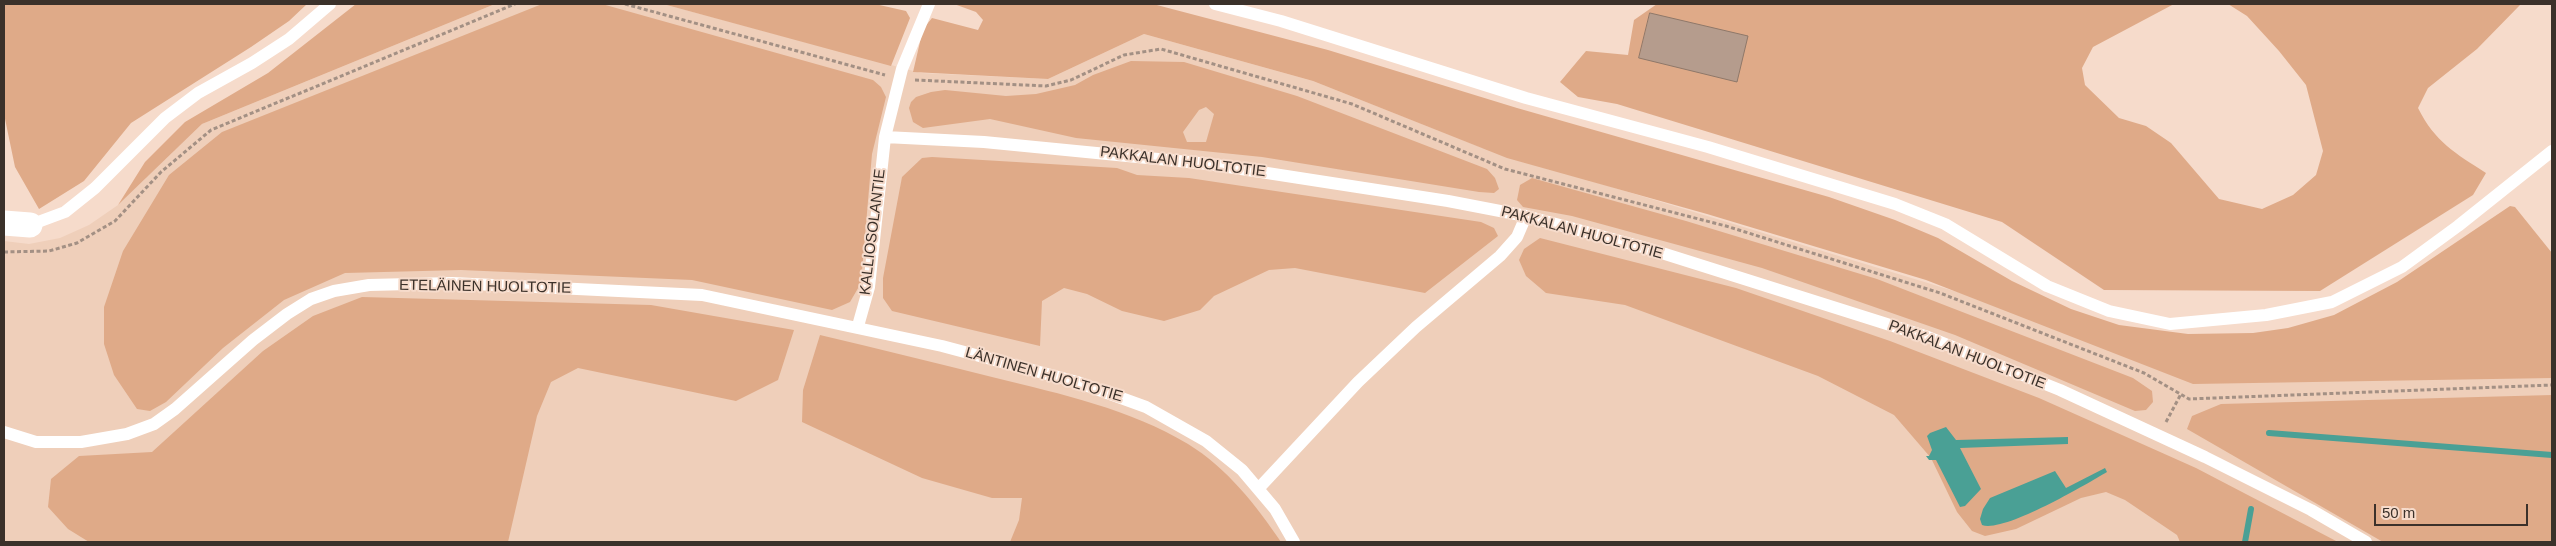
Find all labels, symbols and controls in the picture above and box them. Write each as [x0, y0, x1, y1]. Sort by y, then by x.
street label: PAKKALAN HUOLTOTIE [1099, 143, 1267, 181]
street label: KALLIOSOLANTIE [856, 168, 890, 296]
street label: PAKKALAN HUOLTOTIE [1499, 203, 1665, 263]
street label: ETELÄINEN HUOLTOTIE [399, 277, 571, 297]
street label: PAKKALAN HUOLTOTIE [1886, 317, 2048, 393]
street label: LÄNTINEN HUOLTOTIE [963, 344, 1125, 406]
scale bar [2376, 494, 2530, 526]
text: 50 m [2382, 504, 2415, 521]

